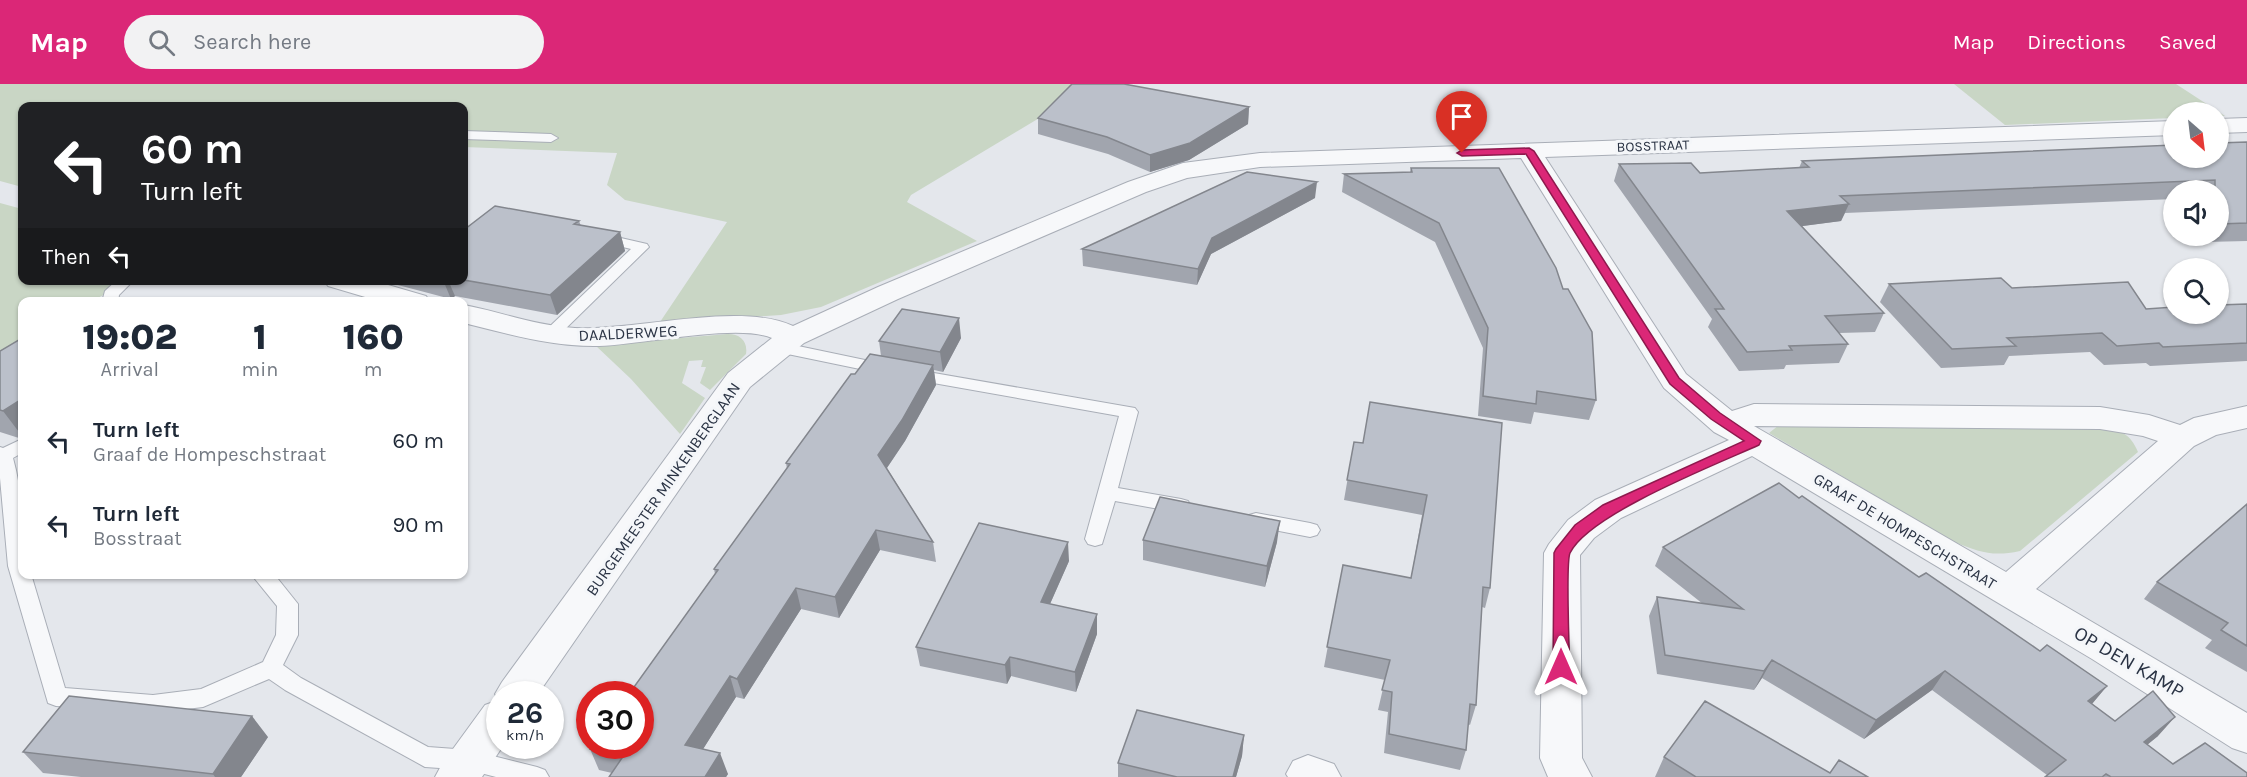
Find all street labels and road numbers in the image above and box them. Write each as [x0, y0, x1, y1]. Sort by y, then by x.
street label: BOSSTRAAT [1616, 136, 1690, 156]
street label: DAALDERWEG [578, 321, 678, 345]
street label: BURGEMEESTER MINKENBERGLAAN [582, 379, 744, 599]
street label: GRAAF DE HOMPESCHSTRAAT [1810, 469, 2000, 593]
street label: OP DEN KAMP [2070, 621, 2188, 703]

